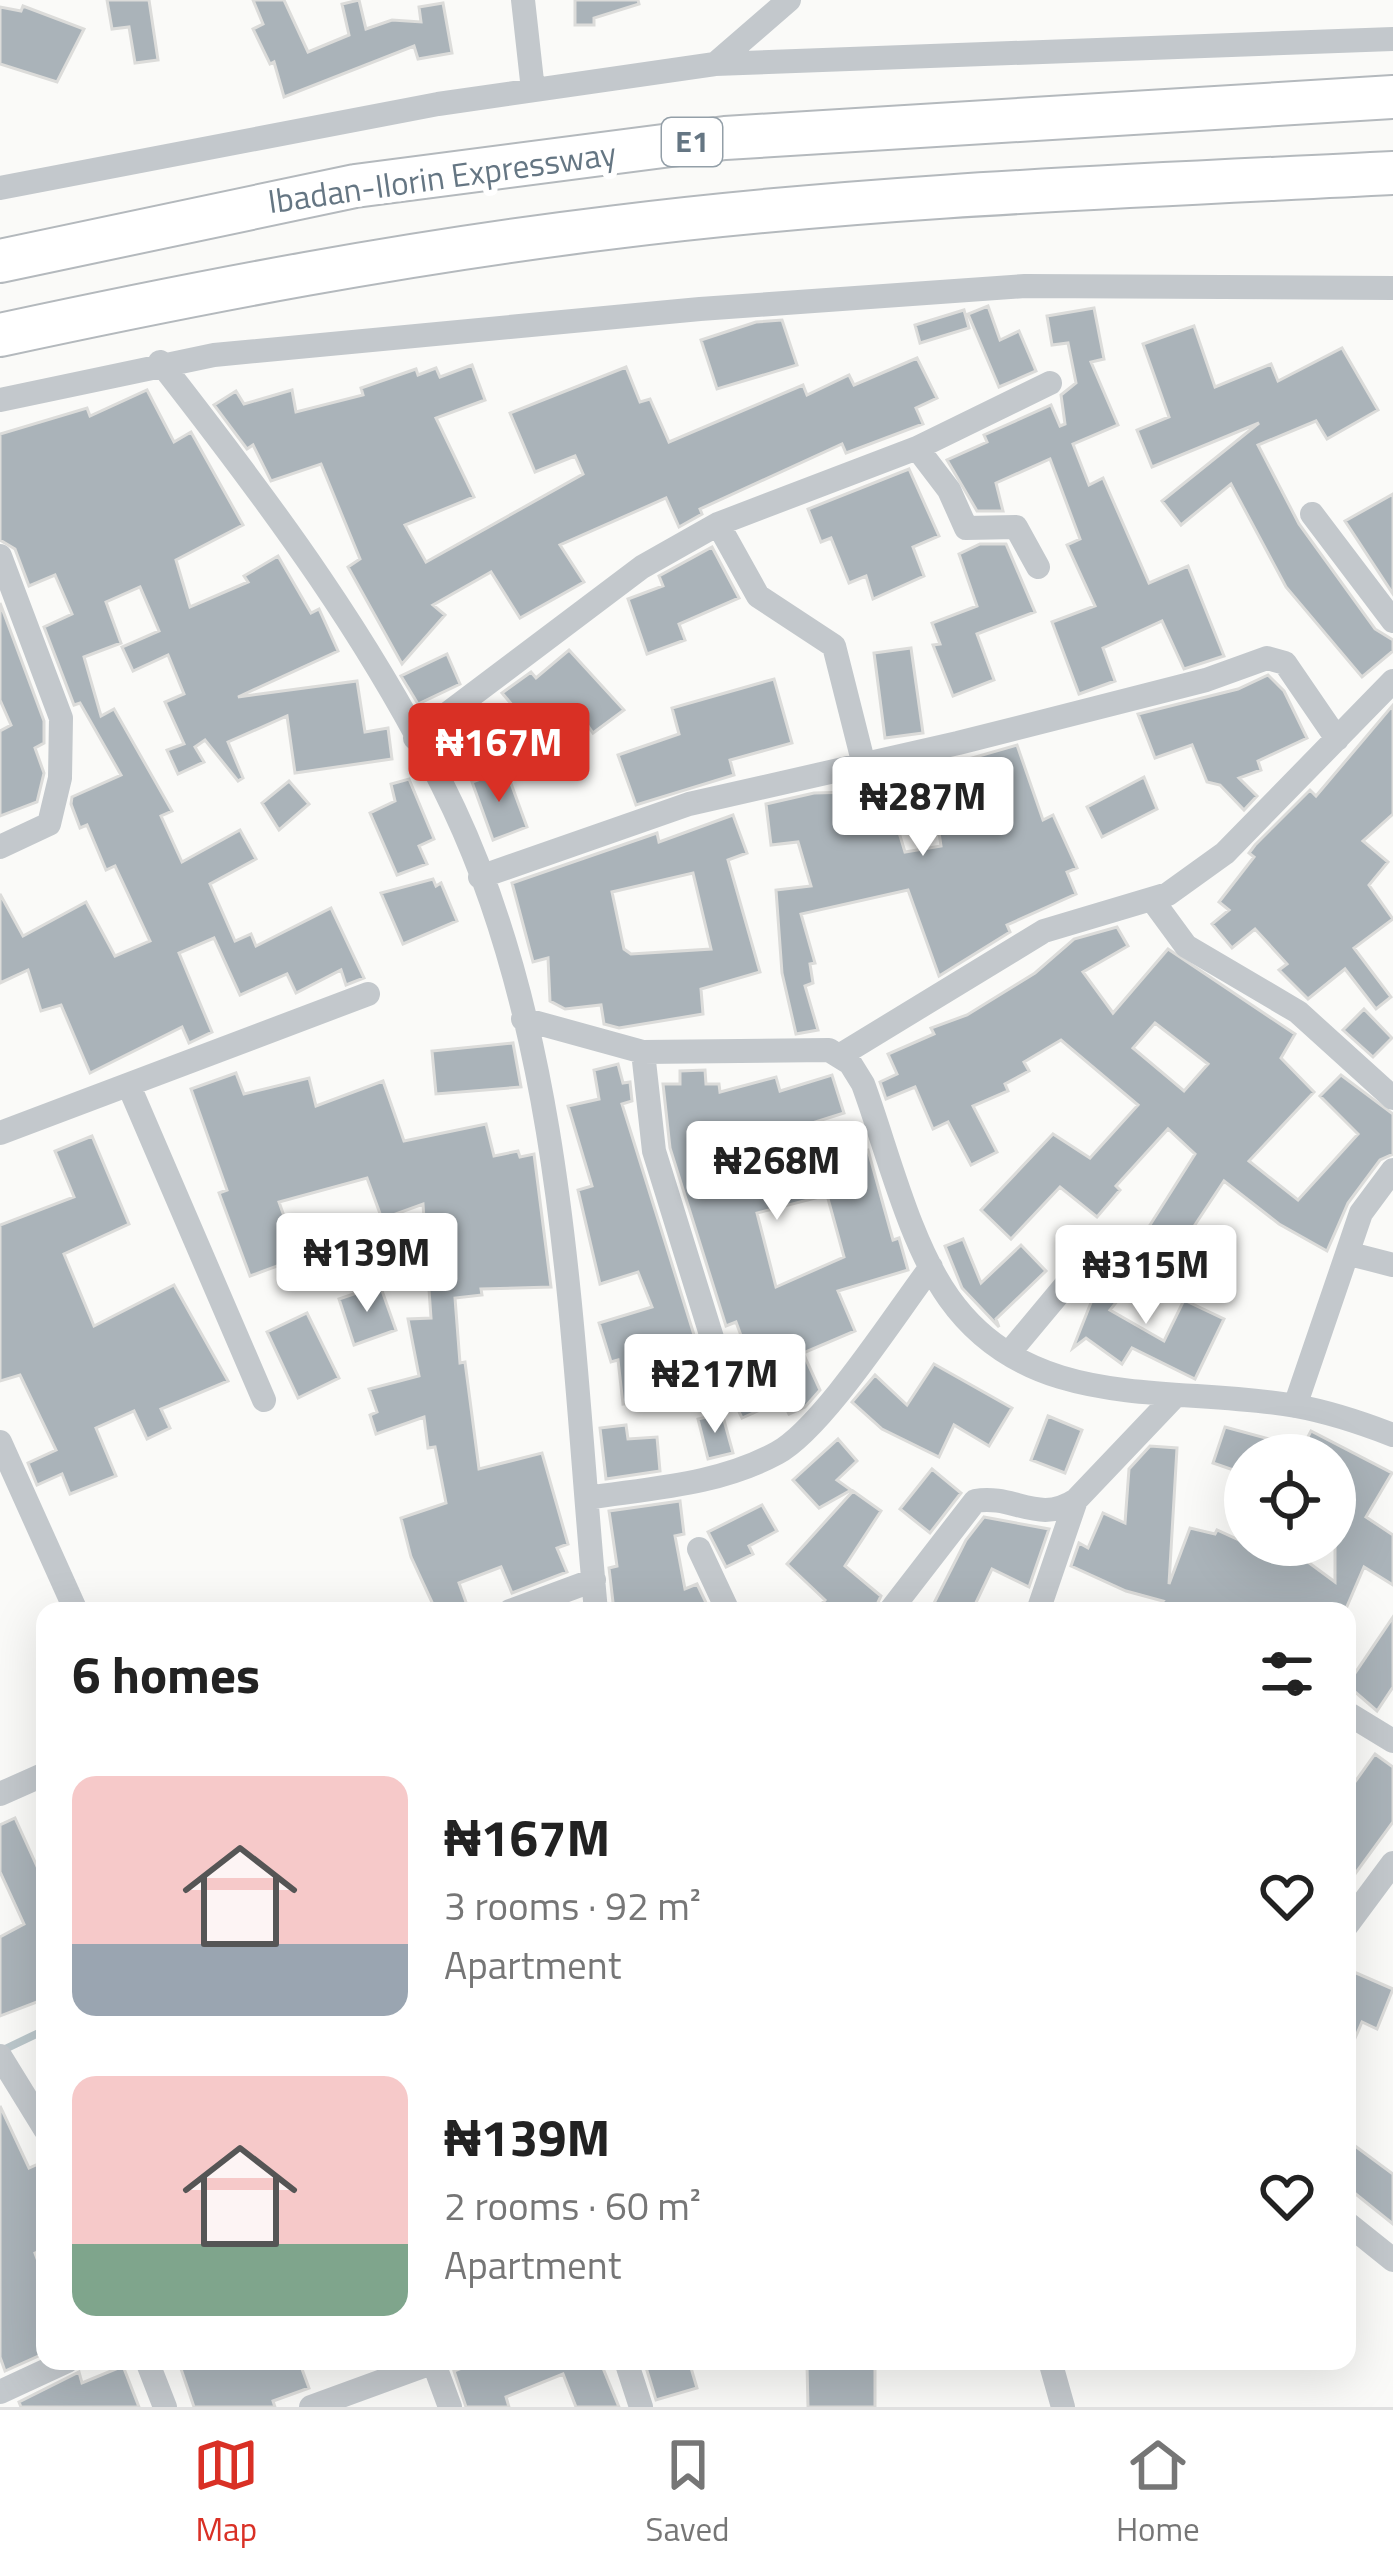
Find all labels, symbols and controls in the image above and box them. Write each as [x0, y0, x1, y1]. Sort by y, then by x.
road number: E1 [662, 118, 722, 166]
street label: Ibadan-Ilorin Expressway [265, 128, 619, 226]
pin: ₦167M [415, 703, 583, 805]
text: ₦167M [435, 712, 563, 771]
pin: ₦287M [839, 757, 1007, 859]
text: ₦287M [859, 766, 987, 825]
pin: ₦268M [693, 1121, 861, 1223]
text: ₦268M [713, 1130, 841, 1189]
pin: ₦139M [283, 1213, 451, 1315]
text: ₦139M [303, 1222, 431, 1281]
pin: ₦315M [1062, 1225, 1230, 1327]
text: ₦315M [1082, 1234, 1210, 1293]
pin: ₦217M [631, 1334, 799, 1436]
text: ₦217M [651, 1343, 779, 1402]
map controls [1224, 1434, 1356, 1566]
button: locate [1224, 1434, 1356, 1566]
text: 6 homes [72, 1635, 260, 1713]
icon: filters [1254, 1641, 1320, 1707]
text: ₦167M [444, 1798, 610, 1876]
icon: home [168, 1824, 312, 1968]
icon: heart [1254, 1863, 1320, 1929]
text: 3 rooms · 92 m² [444, 1876, 701, 1935]
text: Apartment [444, 1935, 621, 1994]
text: ₦139M [444, 2098, 610, 2176]
icon: home [168, 2124, 312, 2268]
icon: heart [1254, 2163, 1320, 2229]
text: 2 rooms · 60 m² [444, 2176, 701, 2235]
text: Apartment [444, 2235, 621, 2294]
tab: Map [193, 2432, 259, 2554]
tab: Saved [646, 2432, 730, 2554]
tab: Home [1116, 2432, 1200, 2554]

